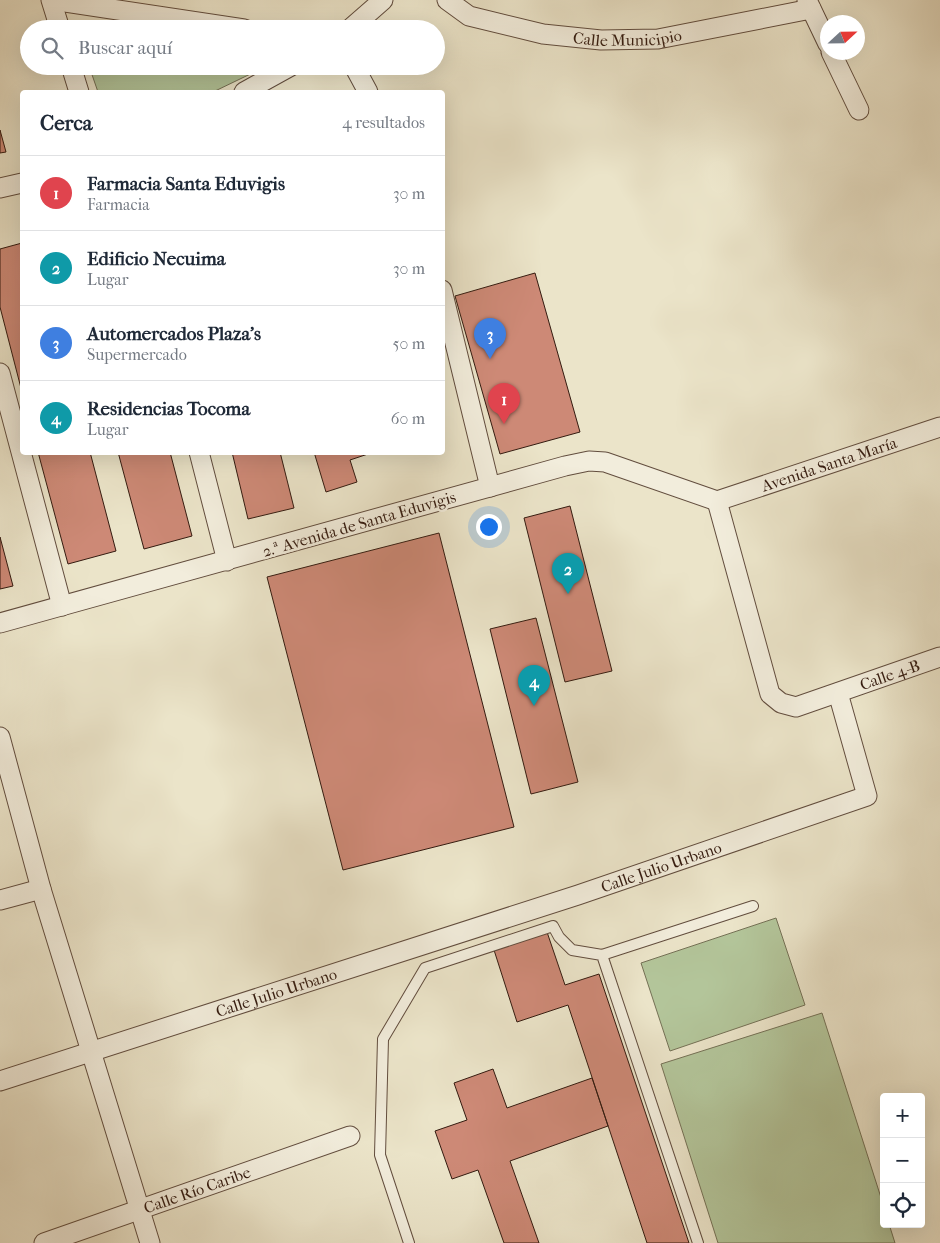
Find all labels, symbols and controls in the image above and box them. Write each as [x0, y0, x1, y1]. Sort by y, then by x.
north arrow [820, 15, 865, 60]
search box [20, 20, 445, 75]
street label: Calle Municipio [572, 25, 683, 50]
icon: search [38, 34, 66, 62]
text: Buscar aquí [78, 37, 172, 59]
text: Cerca [40, 111, 92, 135]
text: 4 resultados [342, 113, 425, 132]
text: Farmacia Santa Eduvigis [87, 173, 285, 195]
text: 1 [53, 184, 59, 203]
text: 30 m [393, 184, 425, 203]
text: Farmacia [87, 195, 150, 214]
text: Edificio Necuima [87, 248, 225, 270]
text: 2 [52, 259, 60, 278]
text: 30 m [393, 259, 425, 278]
text: Lugar [87, 270, 128, 289]
pin: 3 [474, 318, 506, 359]
text: Automercados Plaza's [87, 323, 261, 345]
text: 3 [53, 334, 59, 353]
text: 50 m [393, 334, 425, 353]
text: Supermercado [87, 345, 187, 364]
pin: 1 [488, 383, 520, 424]
text: Residencias Tocoma [87, 398, 250, 420]
text: 4 [51, 409, 61, 428]
text: 60 m [391, 409, 425, 428]
text: Lugar [87, 420, 128, 439]
street label: Avenida Santa María [758, 432, 900, 495]
street label: 2.ª Avenida de Santa Eduvigis [260, 487, 458, 561]
your location [476, 514, 502, 540]
pin: 2 [552, 553, 584, 594]
street label: Calle 4-B [857, 655, 922, 694]
pin: 4 [518, 665, 550, 706]
street label: Calle Julio Urbano [598, 837, 724, 896]
street label: Calle Julio Urbano [213, 964, 339, 1021]
map controls [880, 1093, 925, 1228]
button: + [880, 1093, 925, 1138]
button: − [880, 1138, 925, 1183]
street label: Calle Río Caribe [141, 1162, 253, 1217]
button: locate [880, 1183, 925, 1228]

